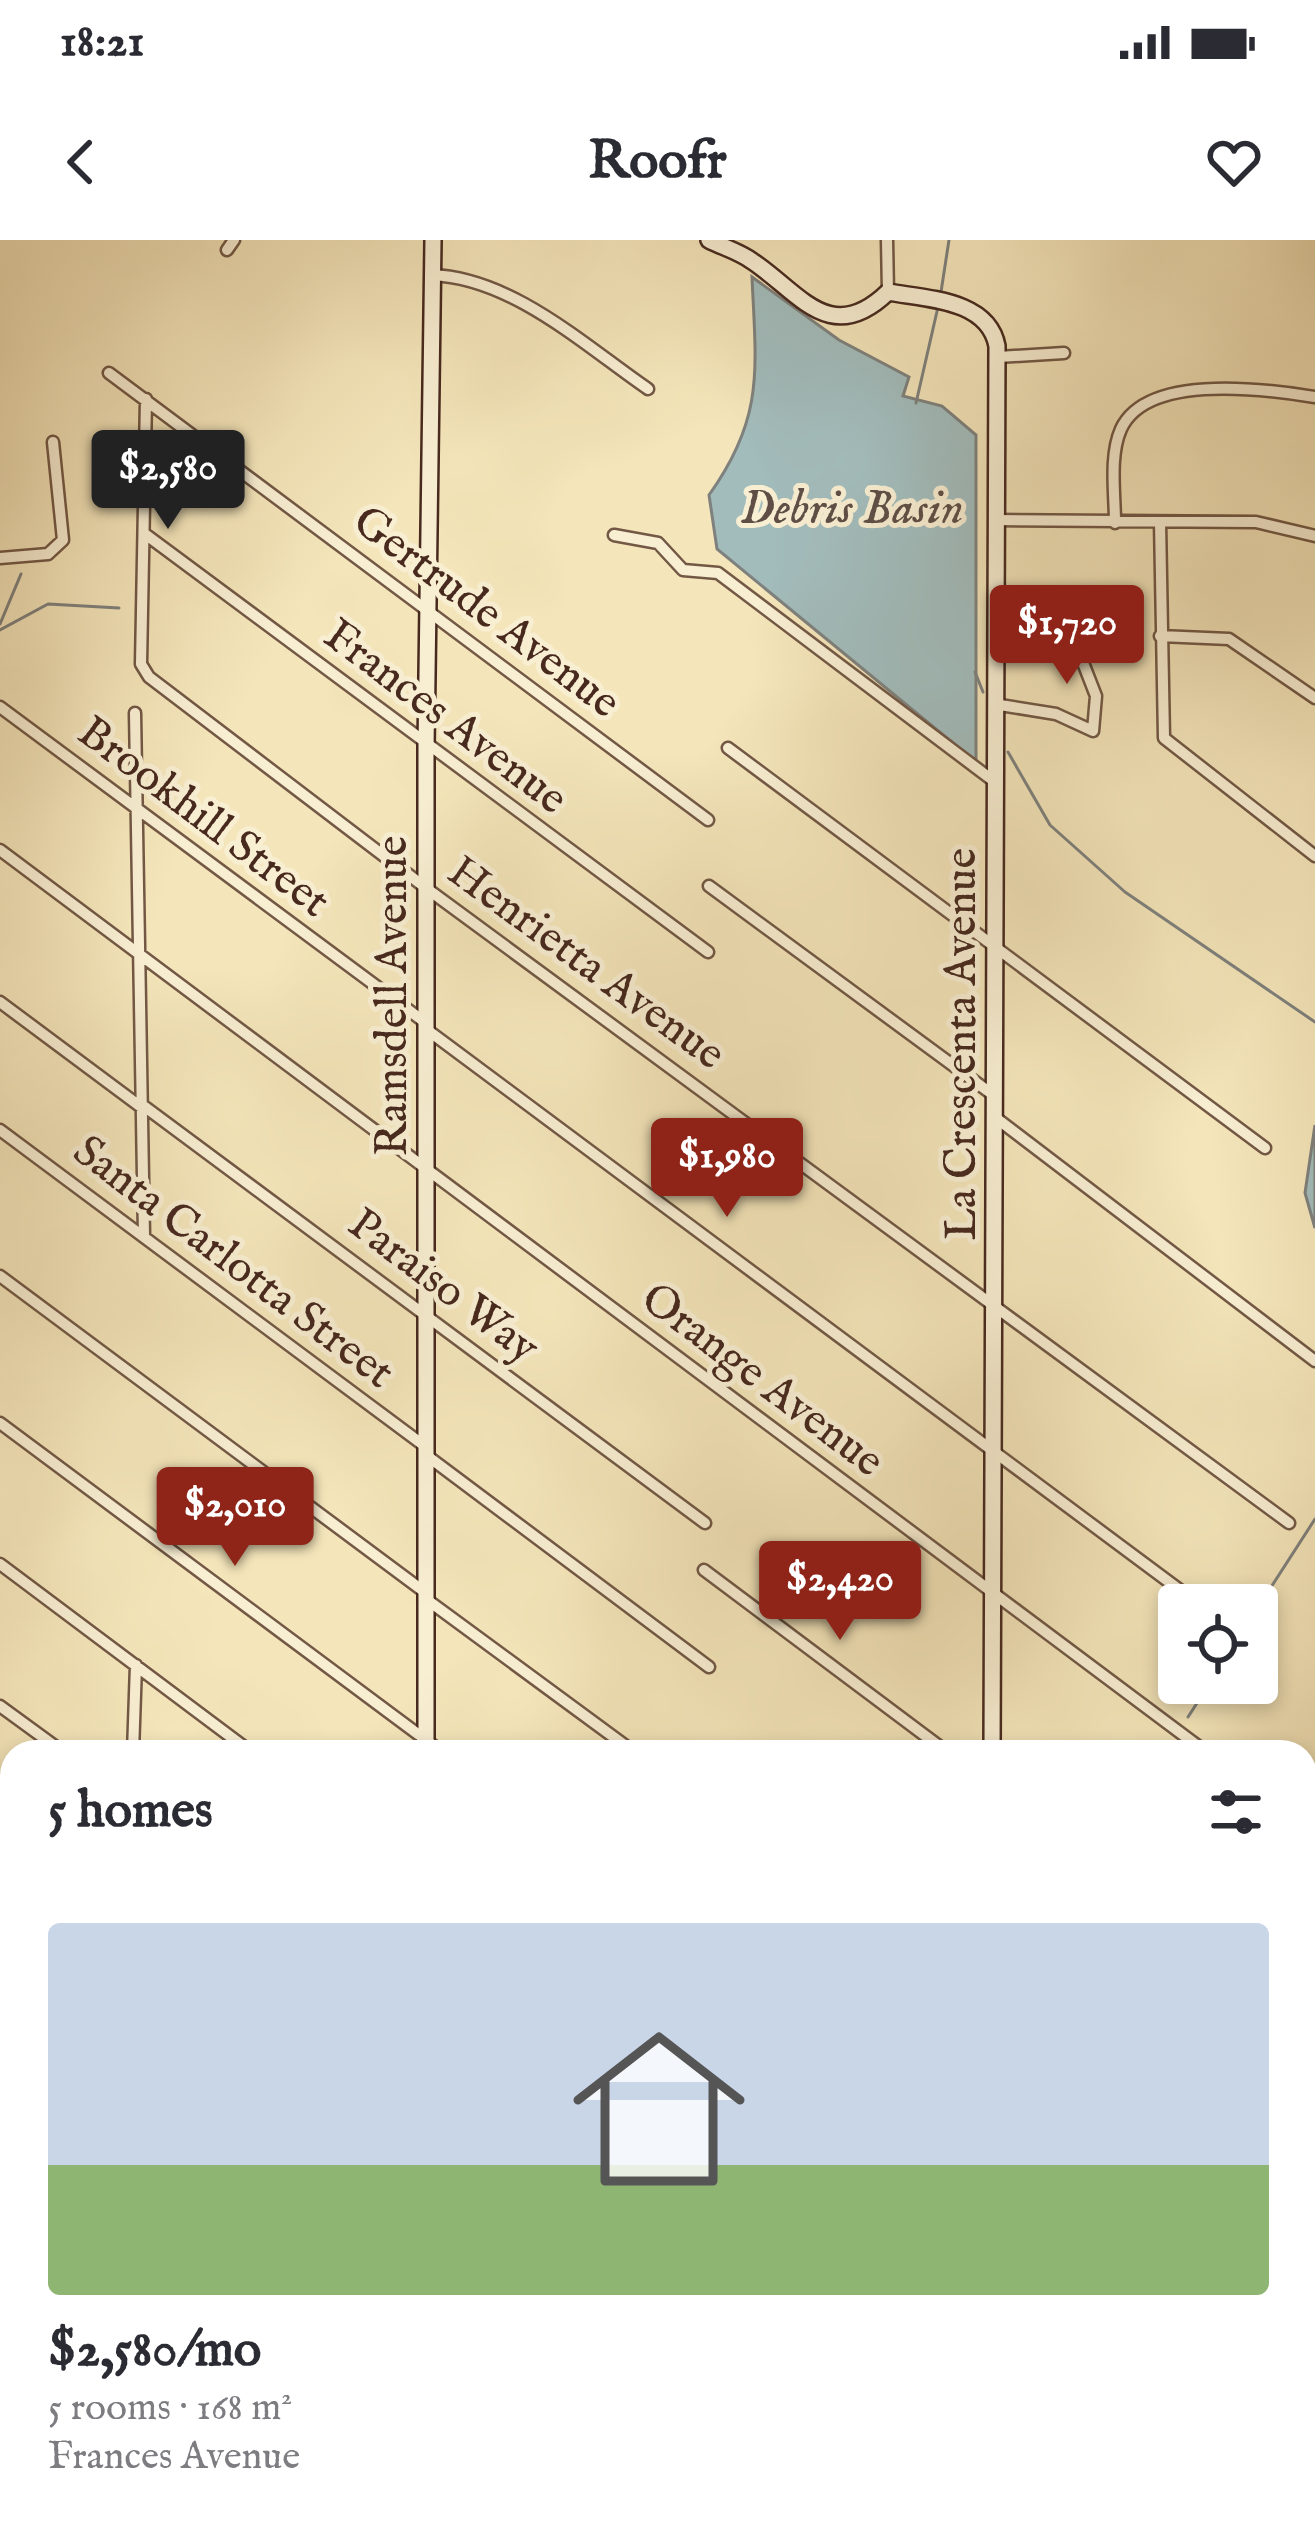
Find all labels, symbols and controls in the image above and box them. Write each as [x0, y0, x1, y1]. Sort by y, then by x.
text: 18:21 [60, 14, 144, 71]
text: Roofr [588, 128, 727, 197]
icon: back [48, 129, 114, 195]
icon: heart [1201, 129, 1267, 195]
pin: $2,580 [70, 430, 266, 532]
text: $2,580 [119, 444, 217, 493]
water label: Debris Basin [740, 480, 964, 540]
street label: Gertrude Avenue [341, 494, 631, 732]
pin: $1,720 [969, 585, 1165, 687]
text: $1,720 [1017, 599, 1117, 648]
street label: Frances Avenue [312, 607, 578, 828]
street label: Brookhill Street [66, 704, 340, 931]
street label: Ramsdell Avenue [365, 836, 422, 1156]
street label: Henrietta Avenue [436, 844, 736, 1084]
street label: La Crescenta Avenue [934, 848, 991, 1240]
pin: $1,980 [629, 1118, 825, 1220]
street label: Santa Carlotta Street [61, 1123, 405, 1402]
text: $1,980 [678, 1132, 776, 1181]
street label: Paraiso Way [336, 1197, 550, 1378]
street label: Orange Avenue [629, 1271, 895, 1491]
pin: $2,010 [137, 1467, 333, 1569]
text: $2,010 [184, 1481, 286, 1530]
pin: $2,420 [742, 1541, 938, 1643]
text: $2,420 [786, 1555, 894, 1604]
map controls [1158, 1584, 1278, 1704]
button: locate [1158, 1584, 1278, 1704]
icon: filters [1203, 1779, 1269, 1845]
text: 5 homes [48, 1780, 213, 1845]
icon: home [551, 2001, 767, 2217]
text: $2,580/mo [48, 2319, 261, 2384]
text: 5 rooms · 168 m² [48, 2384, 292, 2433]
text: Frances Avenue [48, 2433, 300, 2482]

